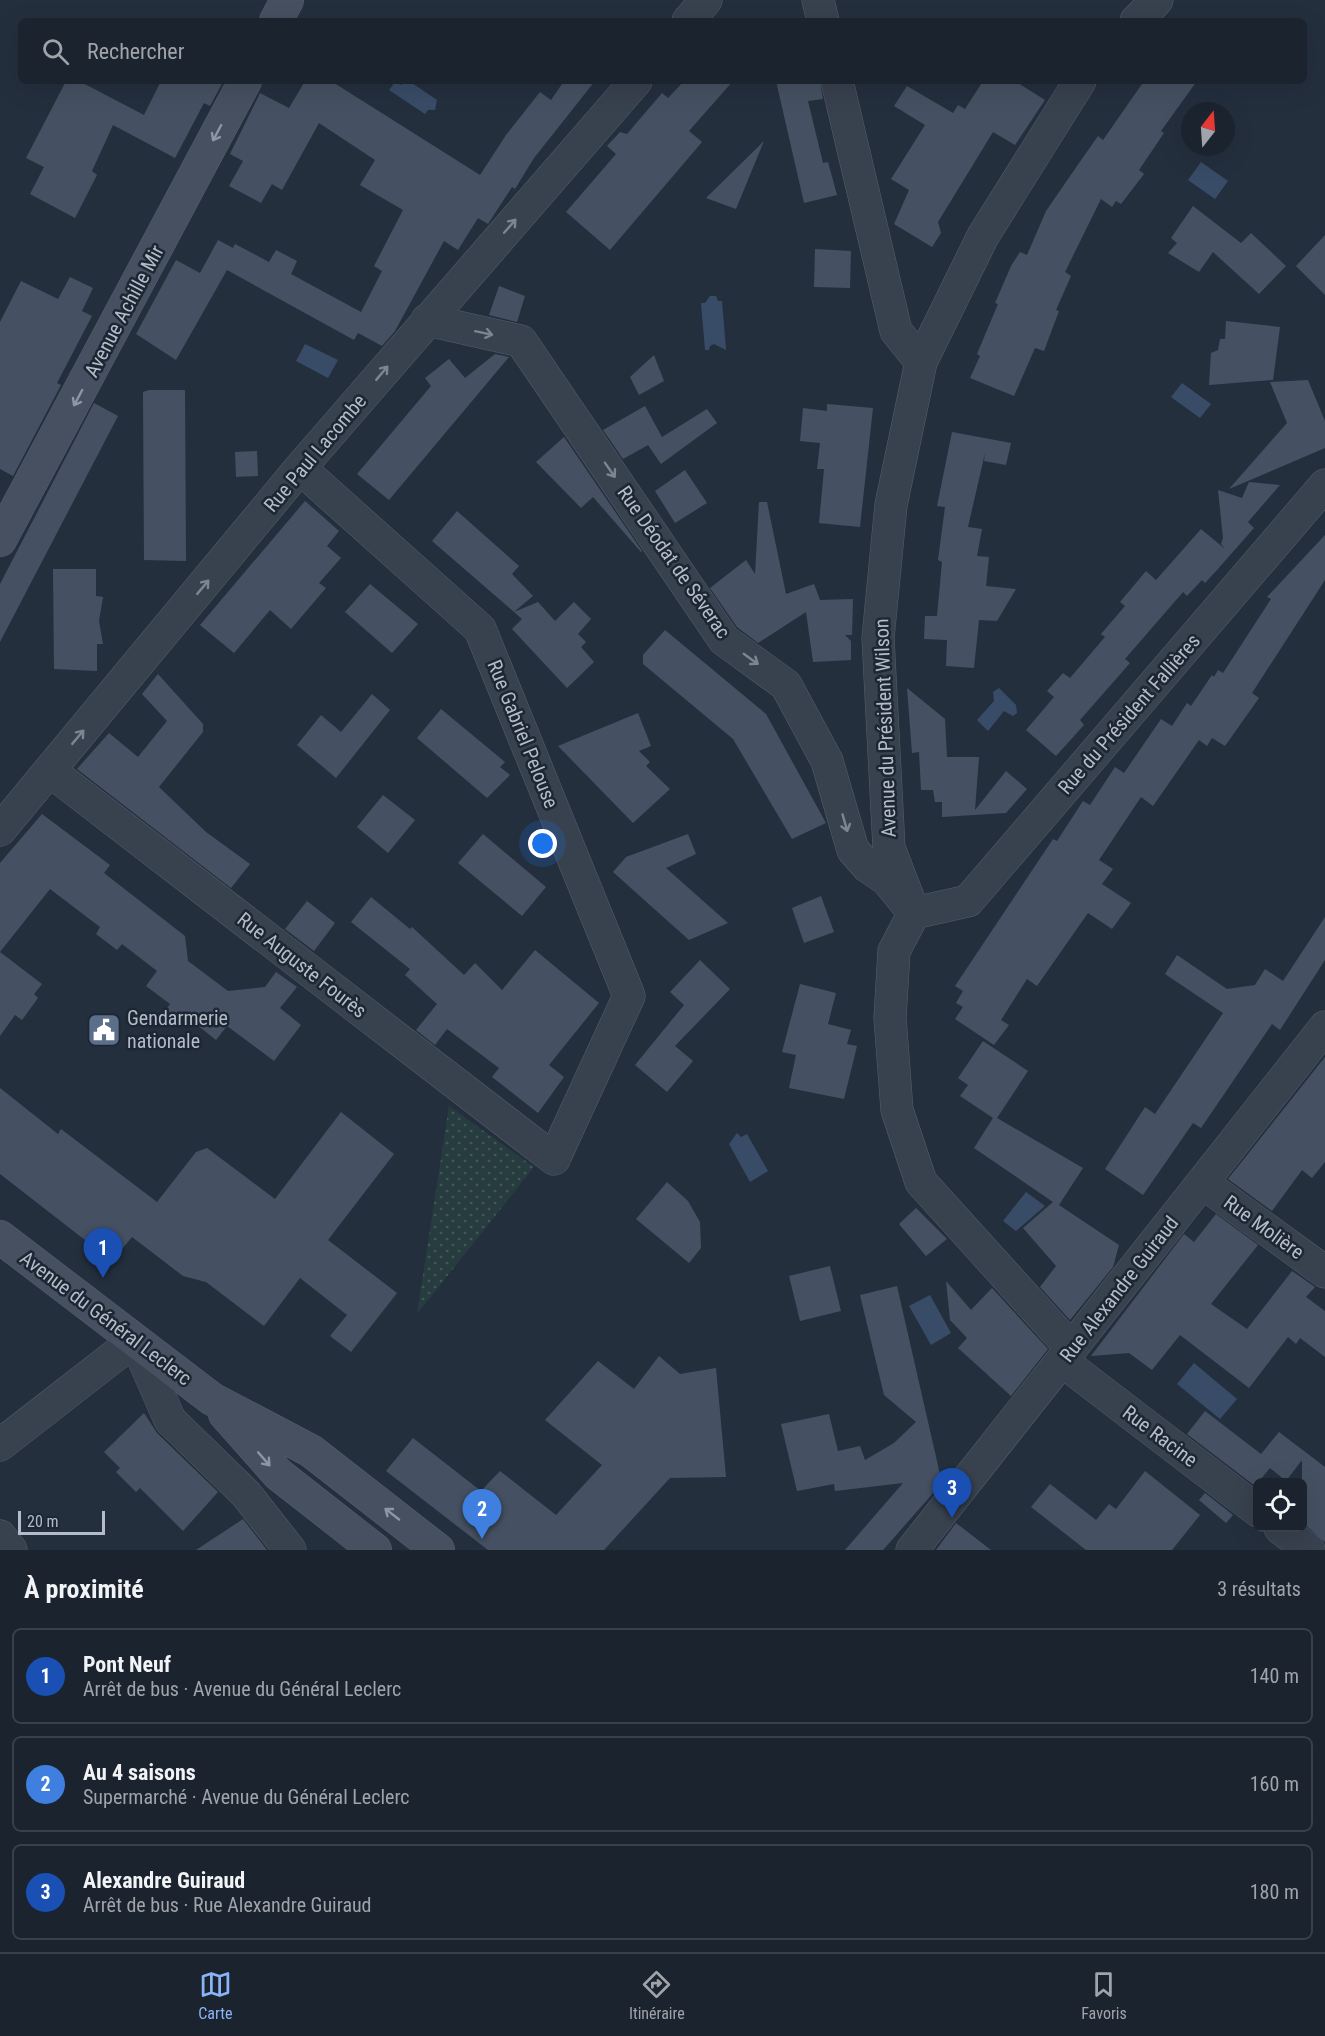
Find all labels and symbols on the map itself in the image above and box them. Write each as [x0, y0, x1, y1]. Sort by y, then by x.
north arrow [1181, 102, 1235, 156]
one-way arrow [211, 123, 222, 141]
one-way arrow [503, 219, 517, 234]
street label: Avenue Achille Mir [79, 241, 169, 381]
one-way arrow [473, 328, 493, 339]
one-way arrow [375, 366, 389, 381]
one-way arrow [72, 389, 83, 407]
street label: Rue Paul Lacombe [259, 389, 371, 517]
one-way arrow [604, 461, 616, 478]
street label: Rue Déodat de Séverac [612, 481, 736, 643]
one-way arrow [196, 580, 210, 595]
street label: Avenue du Président Wilson [869, 618, 901, 838]
street label: Rue du Président Fallières [1053, 629, 1205, 799]
one-way arrow [742, 653, 758, 665]
street label: Rue Gabriel Pelouse [482, 656, 564, 812]
one-way arrow [72, 729, 85, 745]
one-way arrow [840, 813, 851, 832]
your location [528, 829, 557, 858]
street label: Rue Auguste Fourès [233, 907, 371, 1023]
place label: Gendarmerie nationale [127, 1006, 228, 1053]
public building icon: Gendarmerie nationale [86, 1012, 122, 1048]
street label: Rue Molière [1219, 1190, 1309, 1264]
street label: Rue Alexandre Guiraud [1055, 1211, 1183, 1367]
pin: 1 [84, 1228, 122, 1278]
street label: Avenue du Général Leclerc [16, 1246, 196, 1390]
street label: Rue Racine [1118, 1400, 1202, 1472]
one-way arrow [257, 1451, 271, 1466]
pin: 3 [932, 1468, 972, 1518]
pin: 2 [462, 1490, 502, 1539]
scale bar [18, 1508, 105, 1536]
one-way arrow [384, 1508, 400, 1521]

